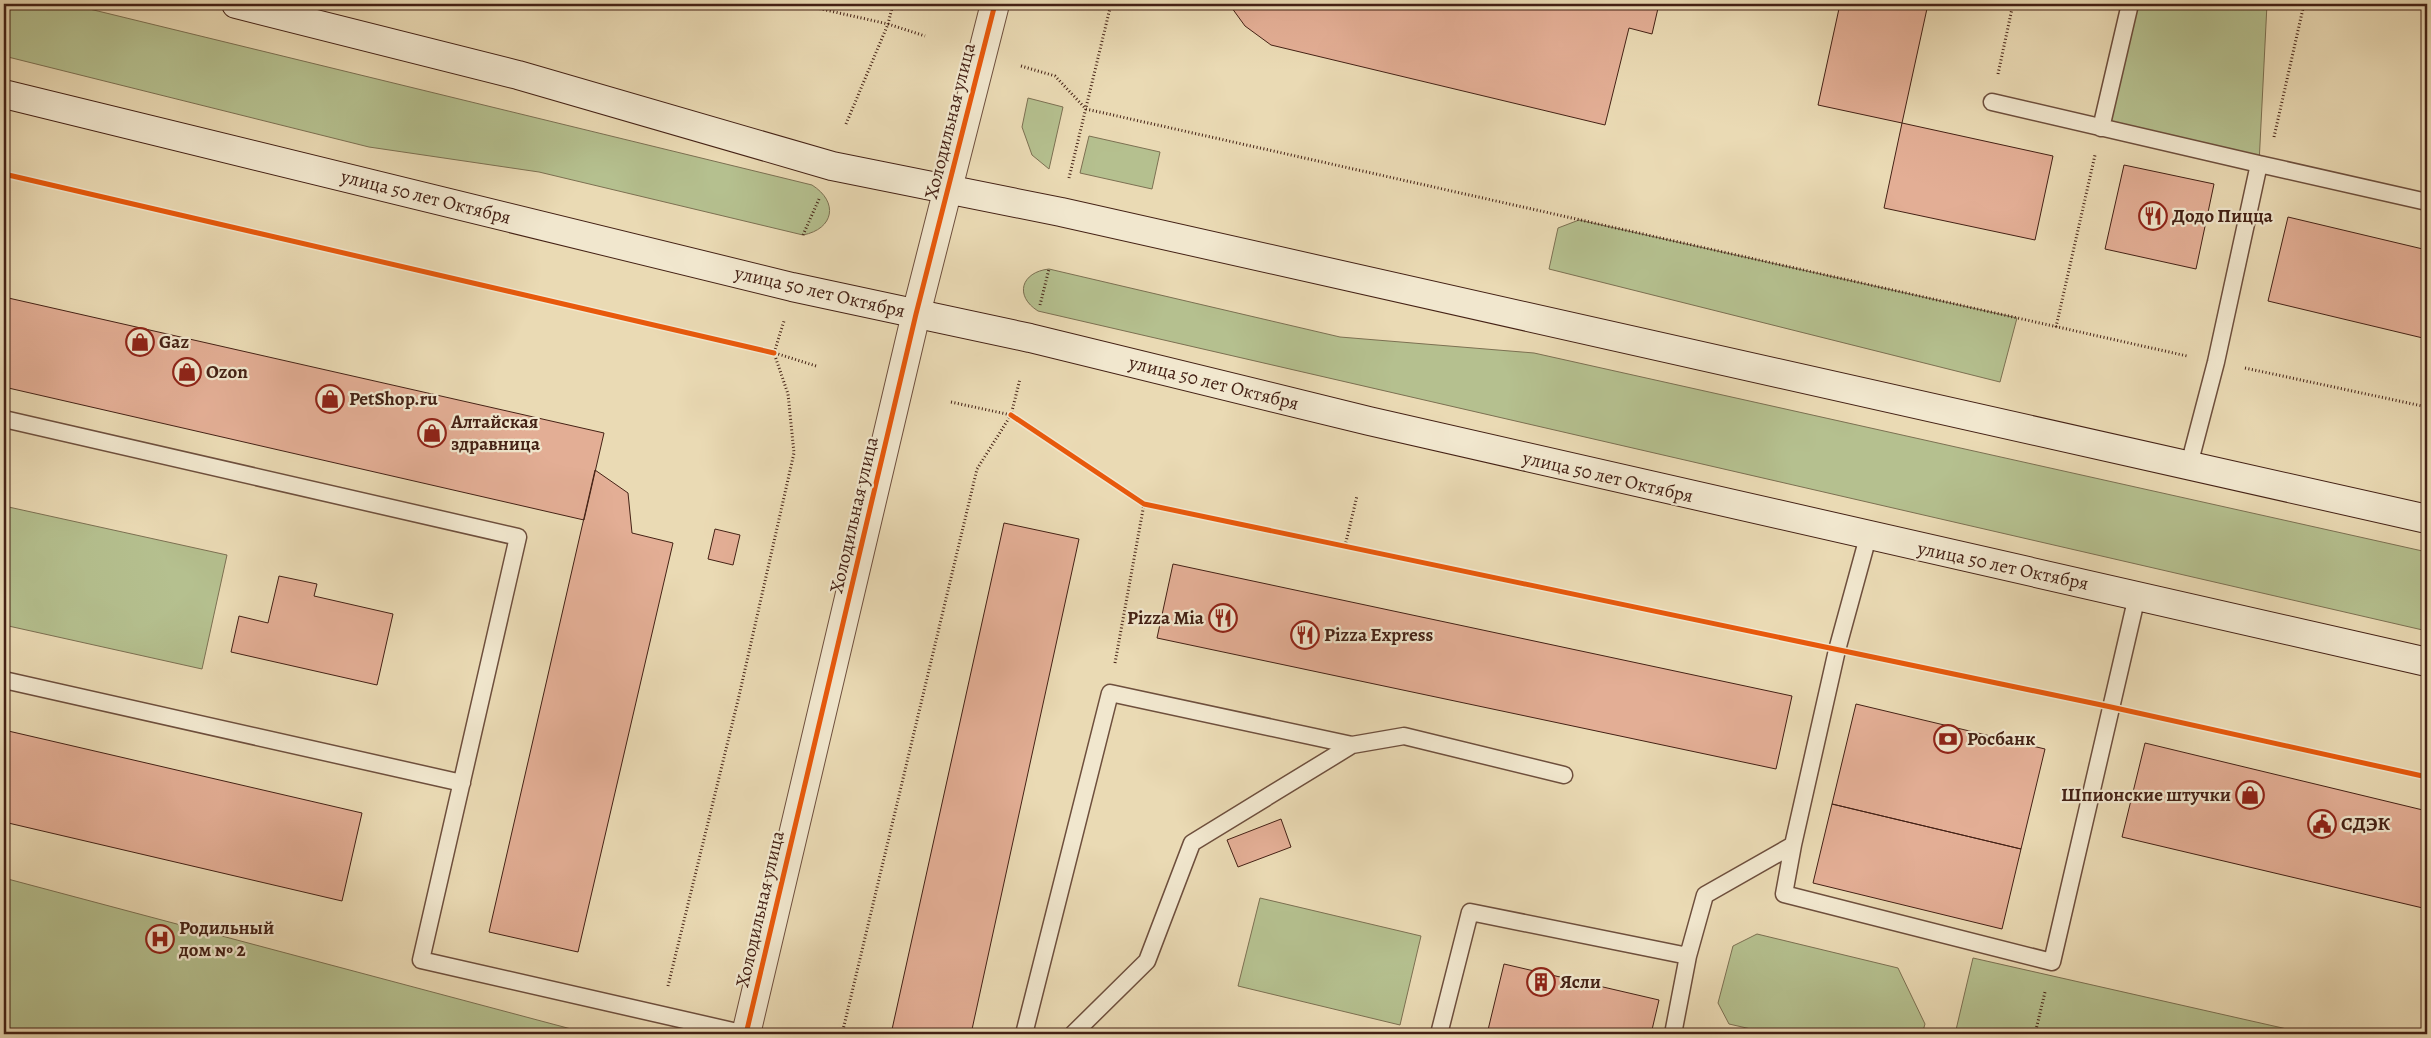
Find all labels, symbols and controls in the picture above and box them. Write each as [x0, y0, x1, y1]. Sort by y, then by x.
street label: Холодильная улица [918, 40, 982, 202]
street label: улица 50 лет Октября [337, 163, 514, 231]
restaurant icon: Додо Пицца [2138, 201, 2168, 231]
place label: Додо Пицца [2172, 203, 2274, 229]
street label: улица 50 лет Октября [731, 260, 908, 324]
shop icon: Gaz [125, 327, 155, 357]
place label: Gaz [159, 329, 189, 355]
street label: улица 50 лет Октября [1125, 349, 1302, 417]
shop icon: Ozon [172, 357, 202, 387]
place label: Ozon [206, 359, 248, 385]
shop icon: PetShop.ru [315, 384, 345, 414]
place label: PetShop.ru [349, 386, 438, 412]
place label: Алтайская здравница [450, 409, 541, 457]
shop icon: Алтайская здравница [417, 418, 447, 448]
street label: Холодильная улица [823, 434, 885, 596]
street label: улица 50 лет Октября [1519, 445, 1696, 509]
street label: улица 50 лет Октября [1914, 535, 2091, 597]
restaurant icon: Pizza Mia [1208, 603, 1238, 633]
place label: Pizza Mia [1127, 605, 1205, 631]
restaurant icon: Pizza Express [1290, 620, 1320, 650]
place label: Pizza Express [1324, 622, 1433, 648]
bank icon: Росбанк [1933, 724, 1963, 754]
place label: Росбанк [1967, 726, 2036, 752]
shop icon: Шпионские штучки [2235, 780, 2265, 810]
place label: Шпионские штучки [2061, 782, 2231, 808]
public building icon: СДЭК [2307, 809, 2337, 839]
place label: СДЭК [2341, 811, 2390, 837]
street label: Холодильная улица [729, 828, 791, 990]
place label: Родильный дом № 2 [178, 915, 274, 963]
hospital icon: Родильный дом № 2 [145, 924, 175, 954]
building icon: Ясли [1526, 967, 1556, 997]
place label: Ясли [1560, 969, 1601, 995]

